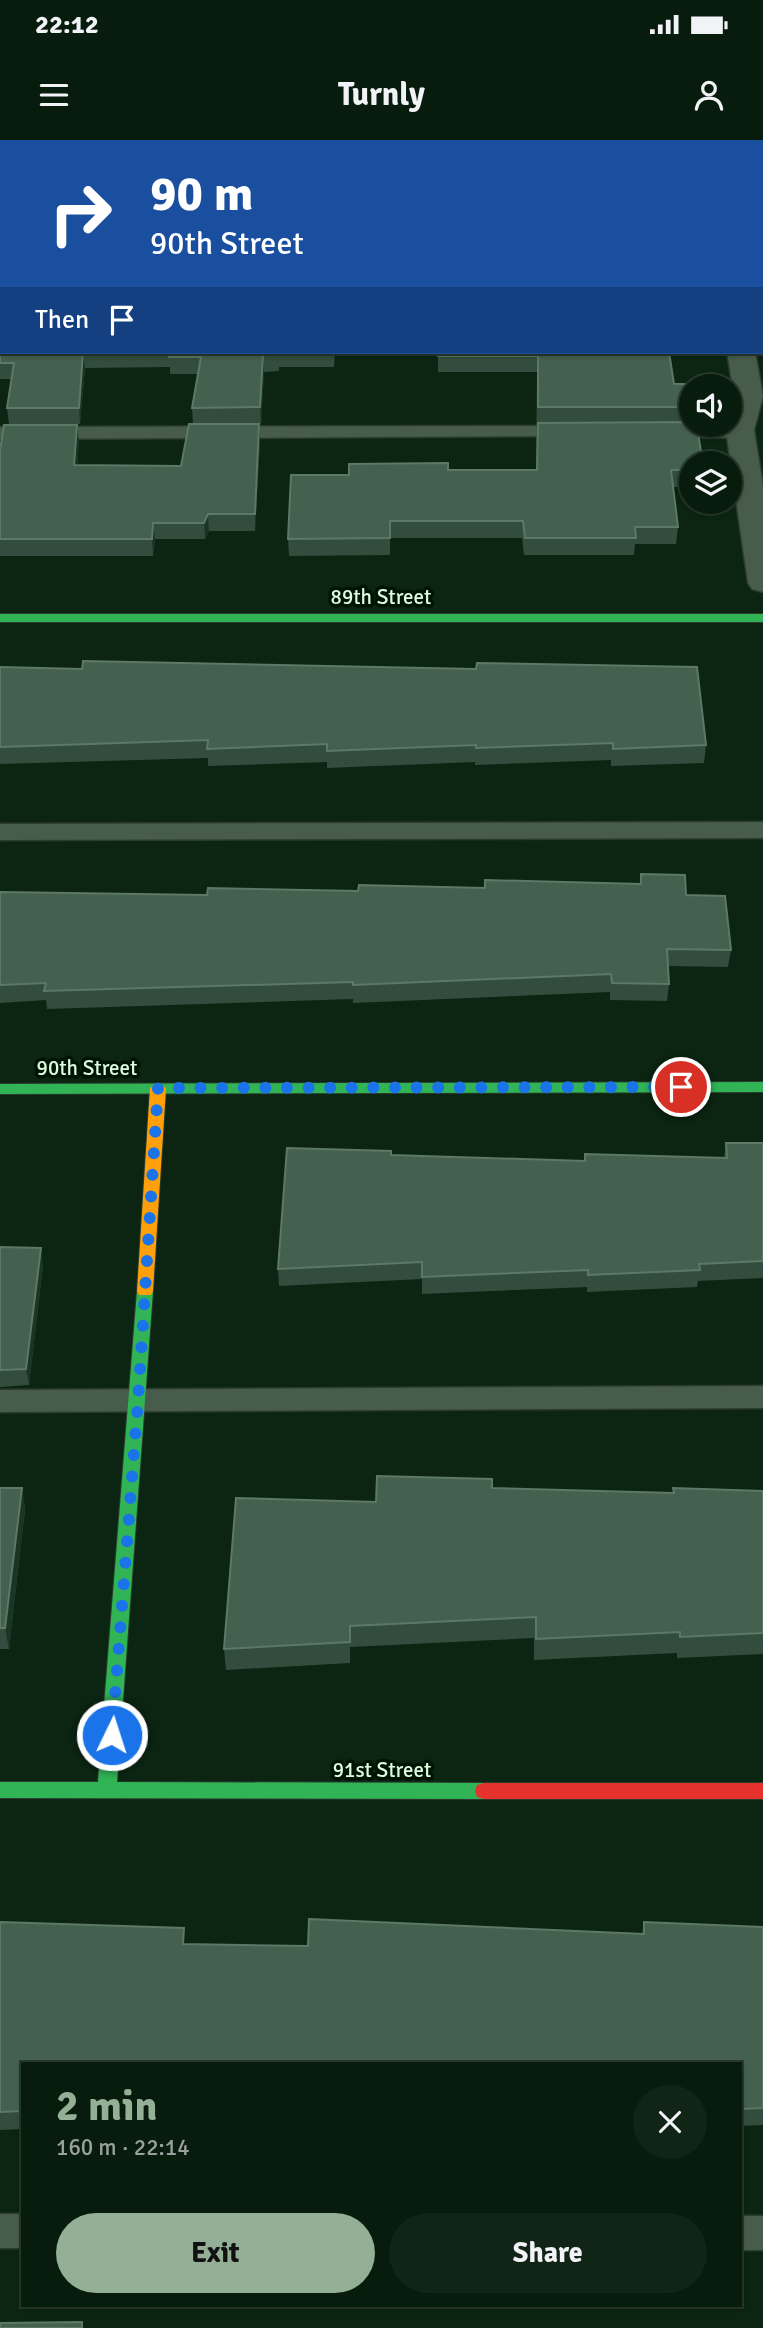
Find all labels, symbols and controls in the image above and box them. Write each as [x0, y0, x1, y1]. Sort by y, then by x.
text: 22:12 [35, 9, 99, 41]
text: Turnly [338, 75, 425, 114]
icon: menu [35, 76, 73, 114]
icon: person [690, 76, 728, 114]
text: 90 m [150, 164, 253, 224]
icon: right [35, 168, 126, 259]
text: 90th Street [150, 224, 304, 263]
icon: arrive [103, 301, 141, 339]
text: Then [35, 304, 89, 336]
map controls [679, 374, 742, 514]
button: sound [679, 374, 742, 437]
button: layers [679, 451, 742, 514]
street label: 89th Street [331, 584, 431, 610]
street label: 90th Street [37, 1055, 137, 1081]
pin [651, 1057, 711, 1117]
icon: arrive [662, 1068, 700, 1106]
position arrow [75, 1698, 149, 1772]
street label: 91st Street [333, 1757, 431, 1783]
text: 2 min [56, 2081, 157, 2132]
button: close [633, 2085, 707, 2159]
text: 160 m · 22:14 [56, 2133, 190, 2162]
button: Exit [56, 2213, 375, 2293]
button: Share [389, 2213, 707, 2293]

